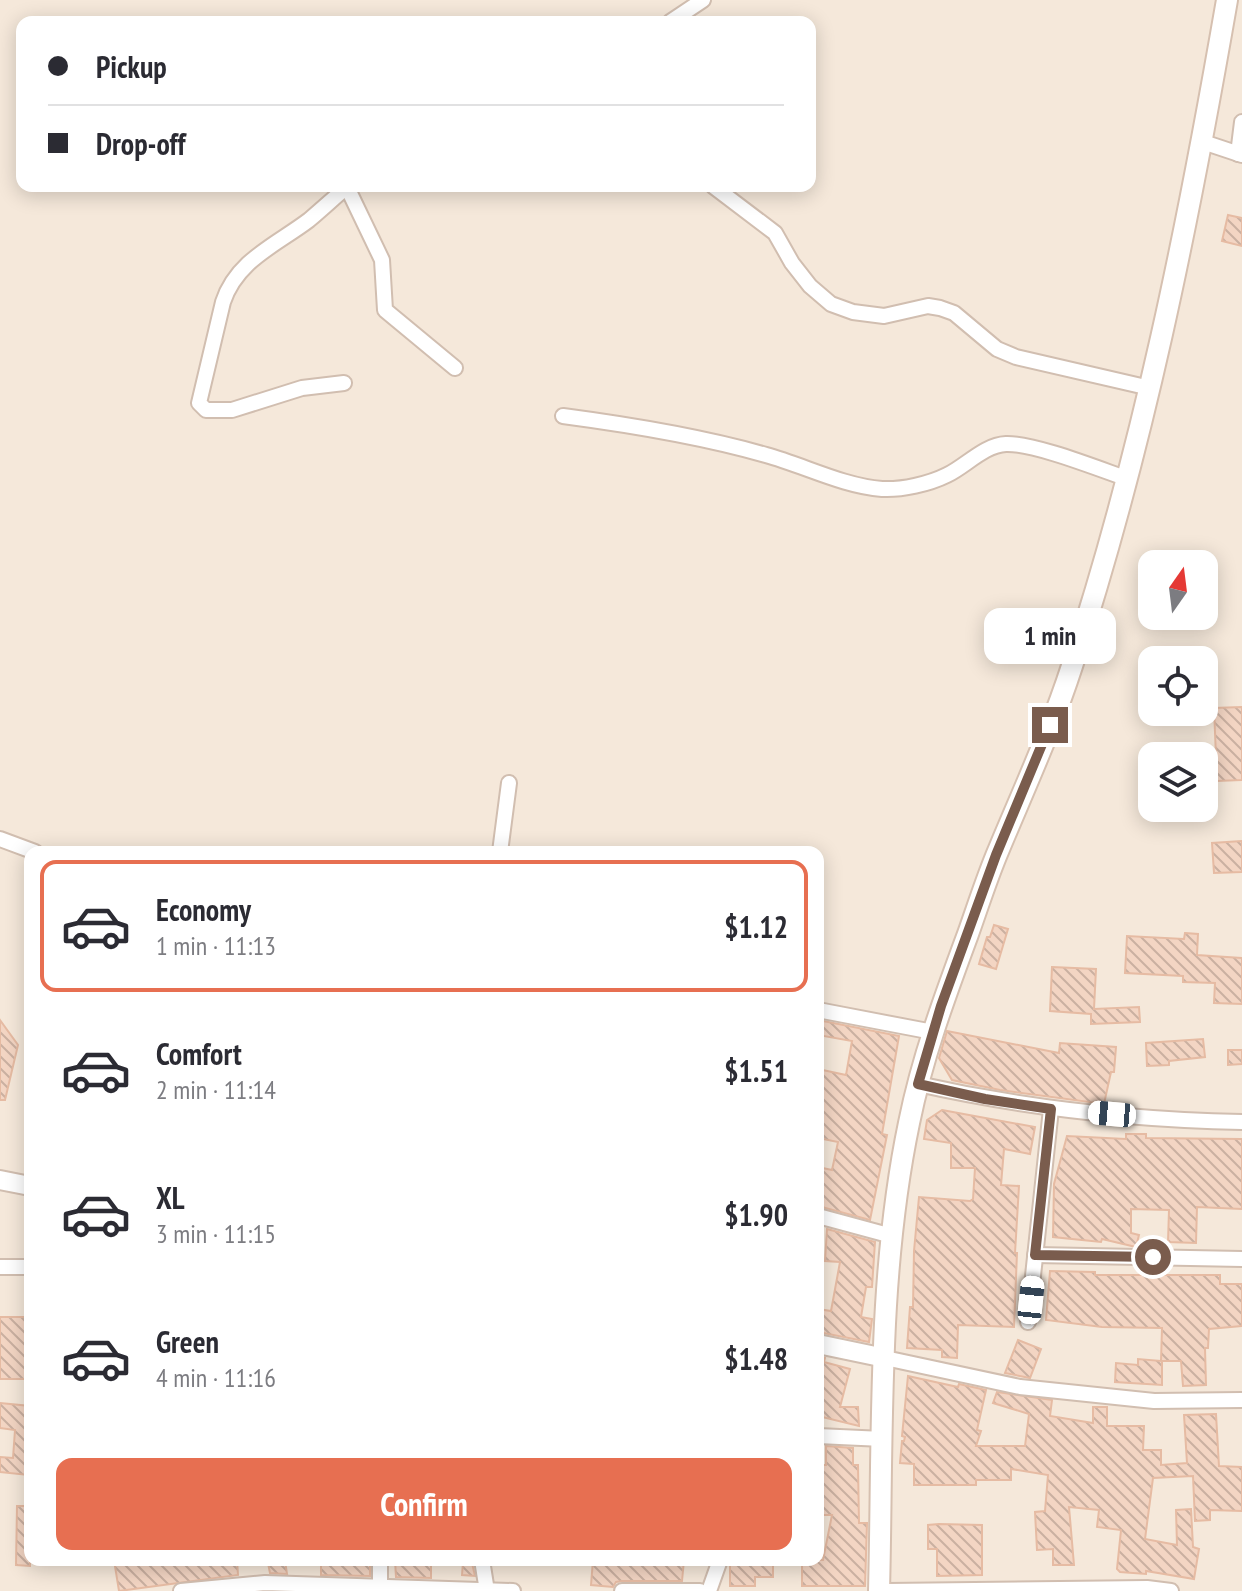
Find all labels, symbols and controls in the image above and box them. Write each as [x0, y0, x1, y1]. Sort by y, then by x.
text: Pickup [96, 47, 167, 86]
text: Drop-off [96, 124, 186, 163]
north arrow [1138, 550, 1218, 630]
map controls [1138, 550, 1218, 822]
callout: 1 min [984, 609, 1116, 665]
text: 1 min [1024, 619, 1076, 652]
button: locate [1138, 646, 1218, 726]
route end [1032, 707, 1068, 743]
button: layers [1138, 742, 1218, 822]
icon: car [60, 890, 132, 962]
text: Economy [156, 890, 251, 929]
text: $1.12 [724, 907, 788, 946]
text: 1 min · 11:13 [156, 929, 276, 962]
icon: car [60, 1034, 132, 1106]
text: Comfort [156, 1034, 242, 1073]
text: $1.51 [724, 1051, 788, 1090]
text: 2 min · 11:14 [156, 1073, 276, 1106]
car [1087, 1100, 1137, 1128]
icon: car [60, 1178, 132, 1250]
text: XL [156, 1178, 185, 1217]
text: $1.90 [724, 1195, 788, 1234]
text: 3 min · 11:15 [156, 1217, 276, 1250]
route start [1135, 1239, 1171, 1275]
car [1017, 1275, 1045, 1325]
icon: car [60, 1322, 132, 1394]
text: Green [156, 1322, 219, 1361]
text: $1.48 [724, 1339, 788, 1378]
text: 4 min · 11:16 [156, 1361, 276, 1394]
button: Confirm [56, 1458, 792, 1550]

